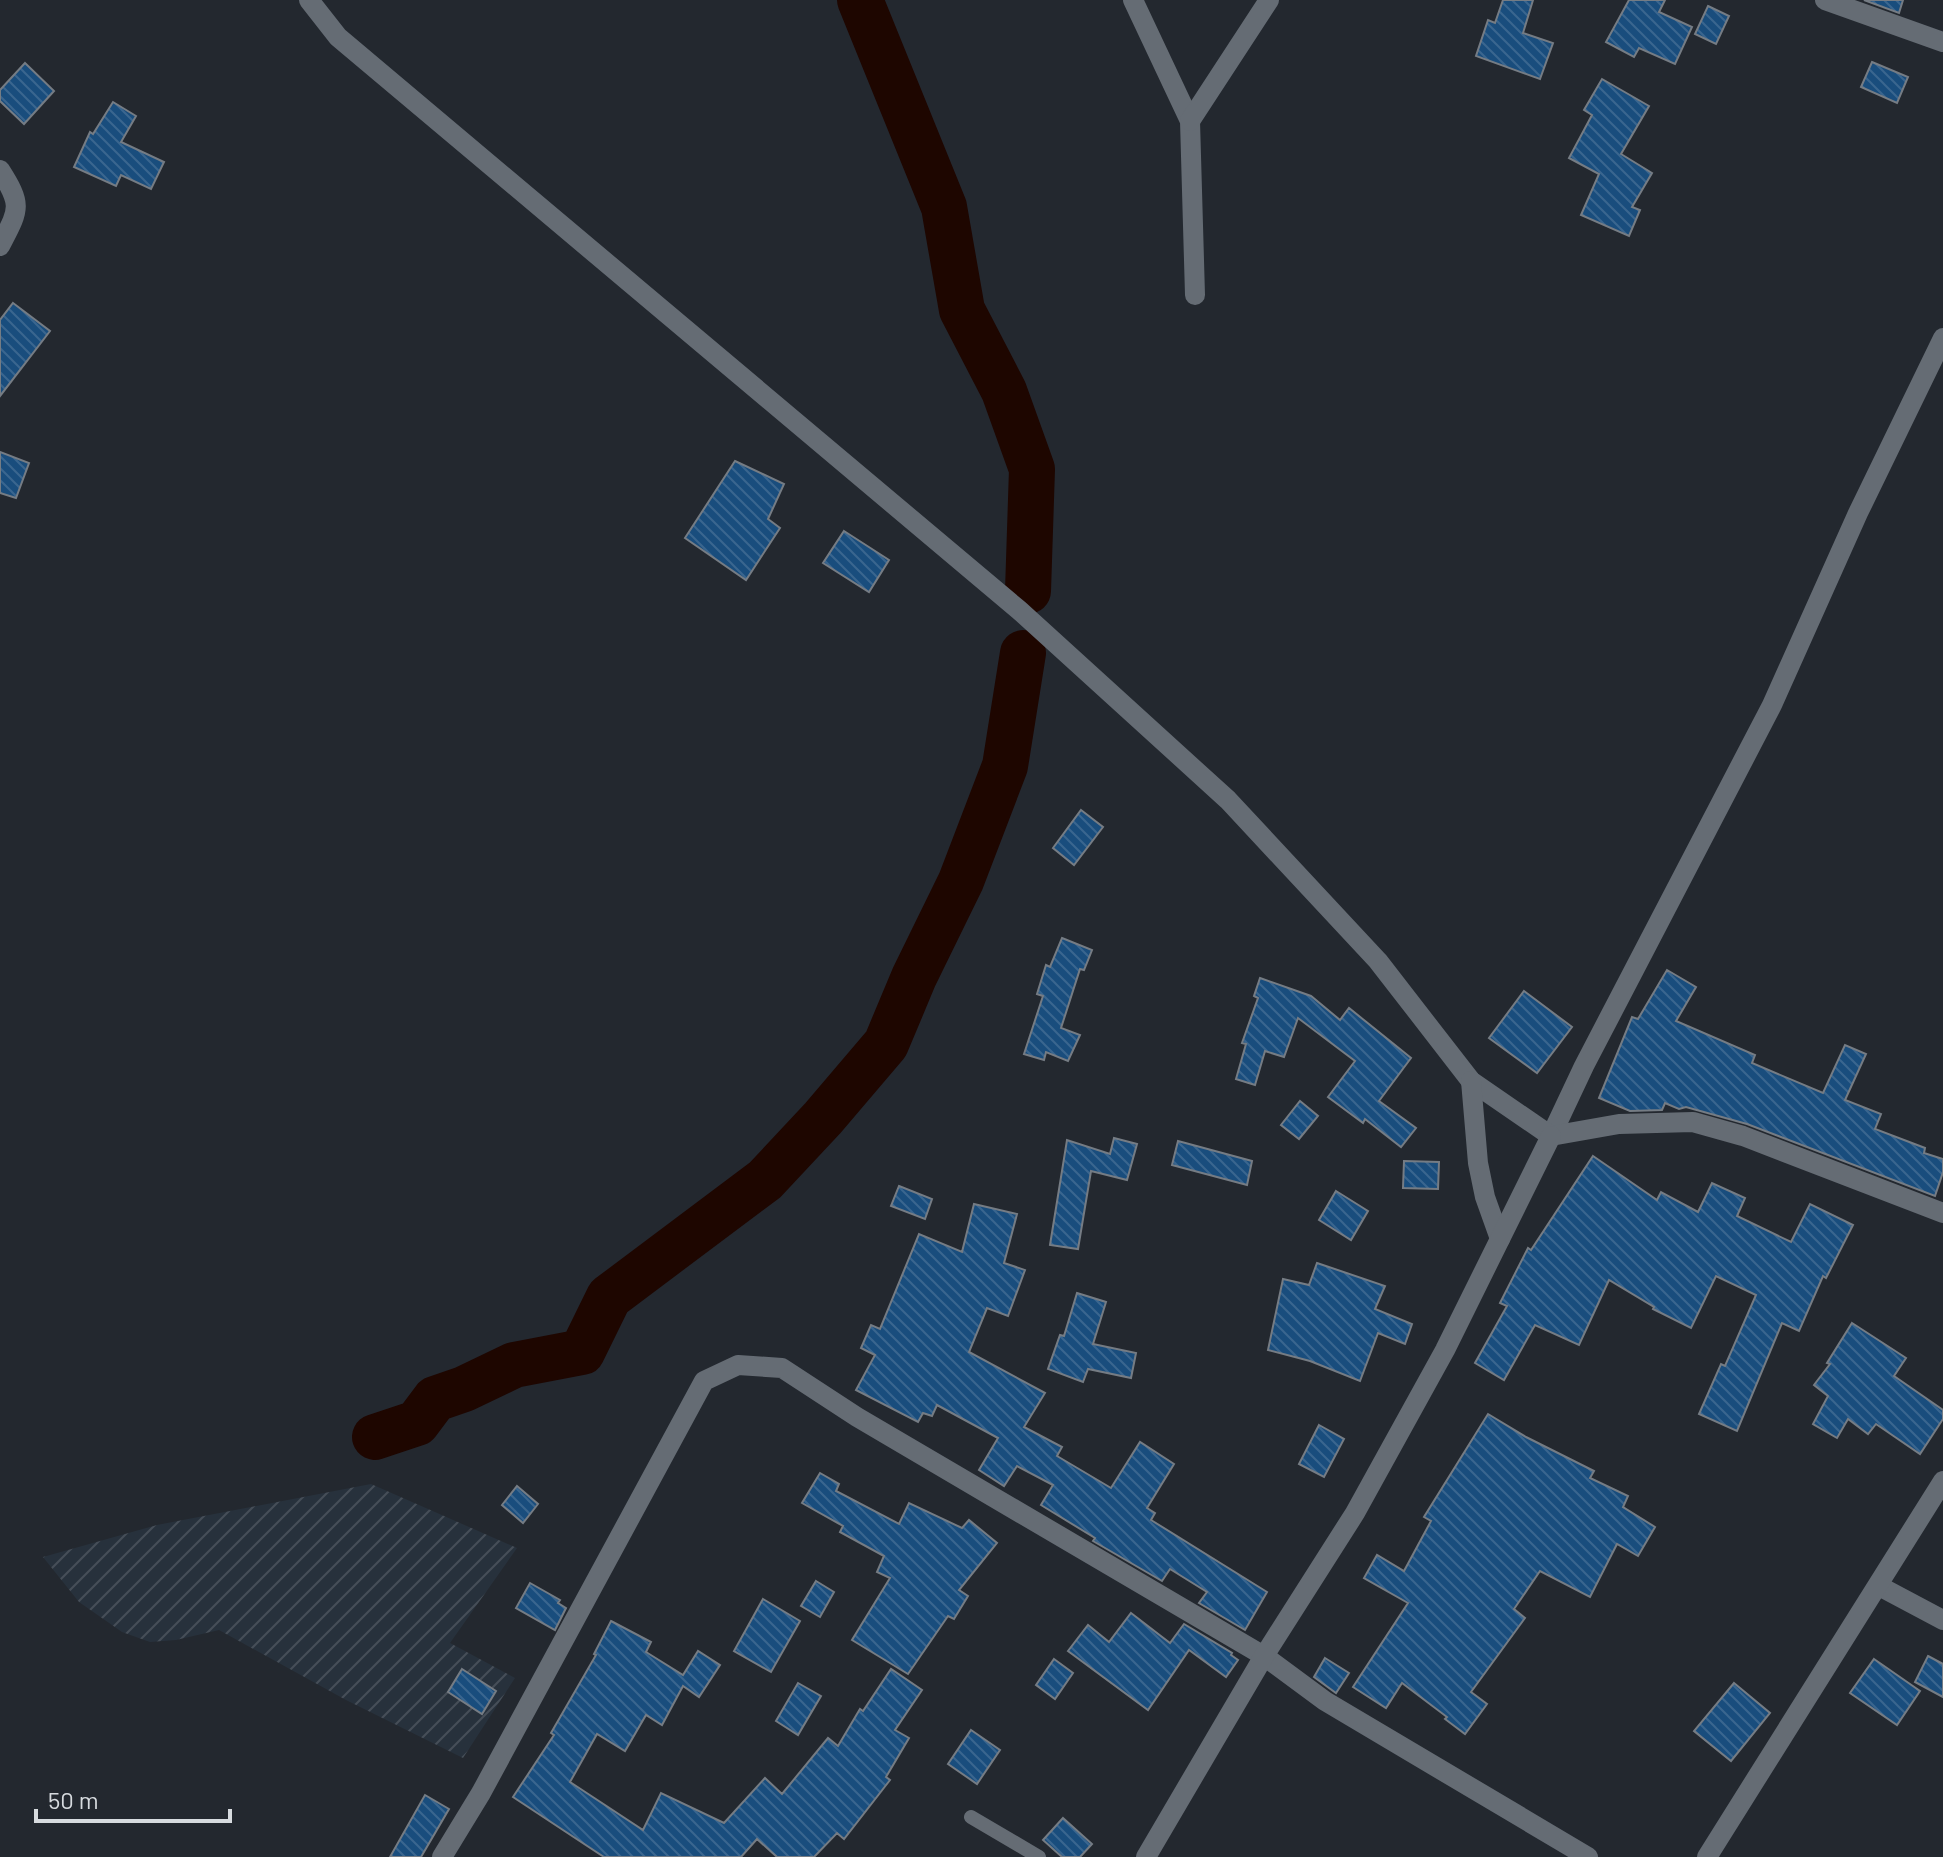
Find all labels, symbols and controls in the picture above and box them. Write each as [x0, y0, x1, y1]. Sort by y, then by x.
scale bar [36, 1773, 230, 1823]
text: 50 m [48, 1785, 99, 1814]

